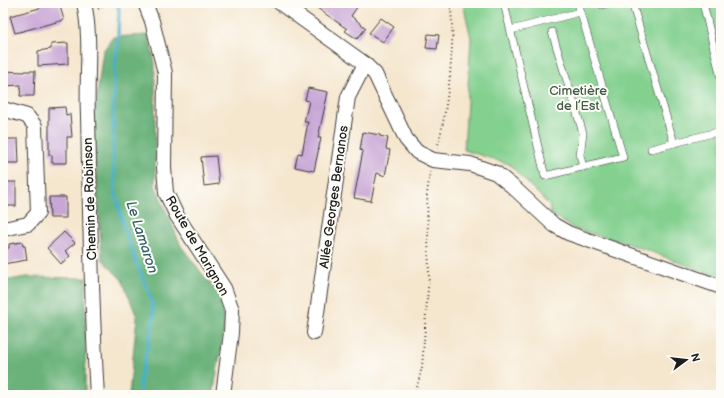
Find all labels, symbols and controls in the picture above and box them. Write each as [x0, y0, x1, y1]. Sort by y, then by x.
park label: Cimetière de l’Est [549, 83, 607, 114]
street label: Allée Georges Bernanos [316, 124, 352, 270]
street label: Chemin de Robinson [80, 137, 100, 261]
street label: Route de Marignon [162, 193, 232, 299]
water label: Le Lamaron [122, 199, 162, 275]
north arrow [666, 340, 706, 380]
text: N [688, 352, 703, 363]

